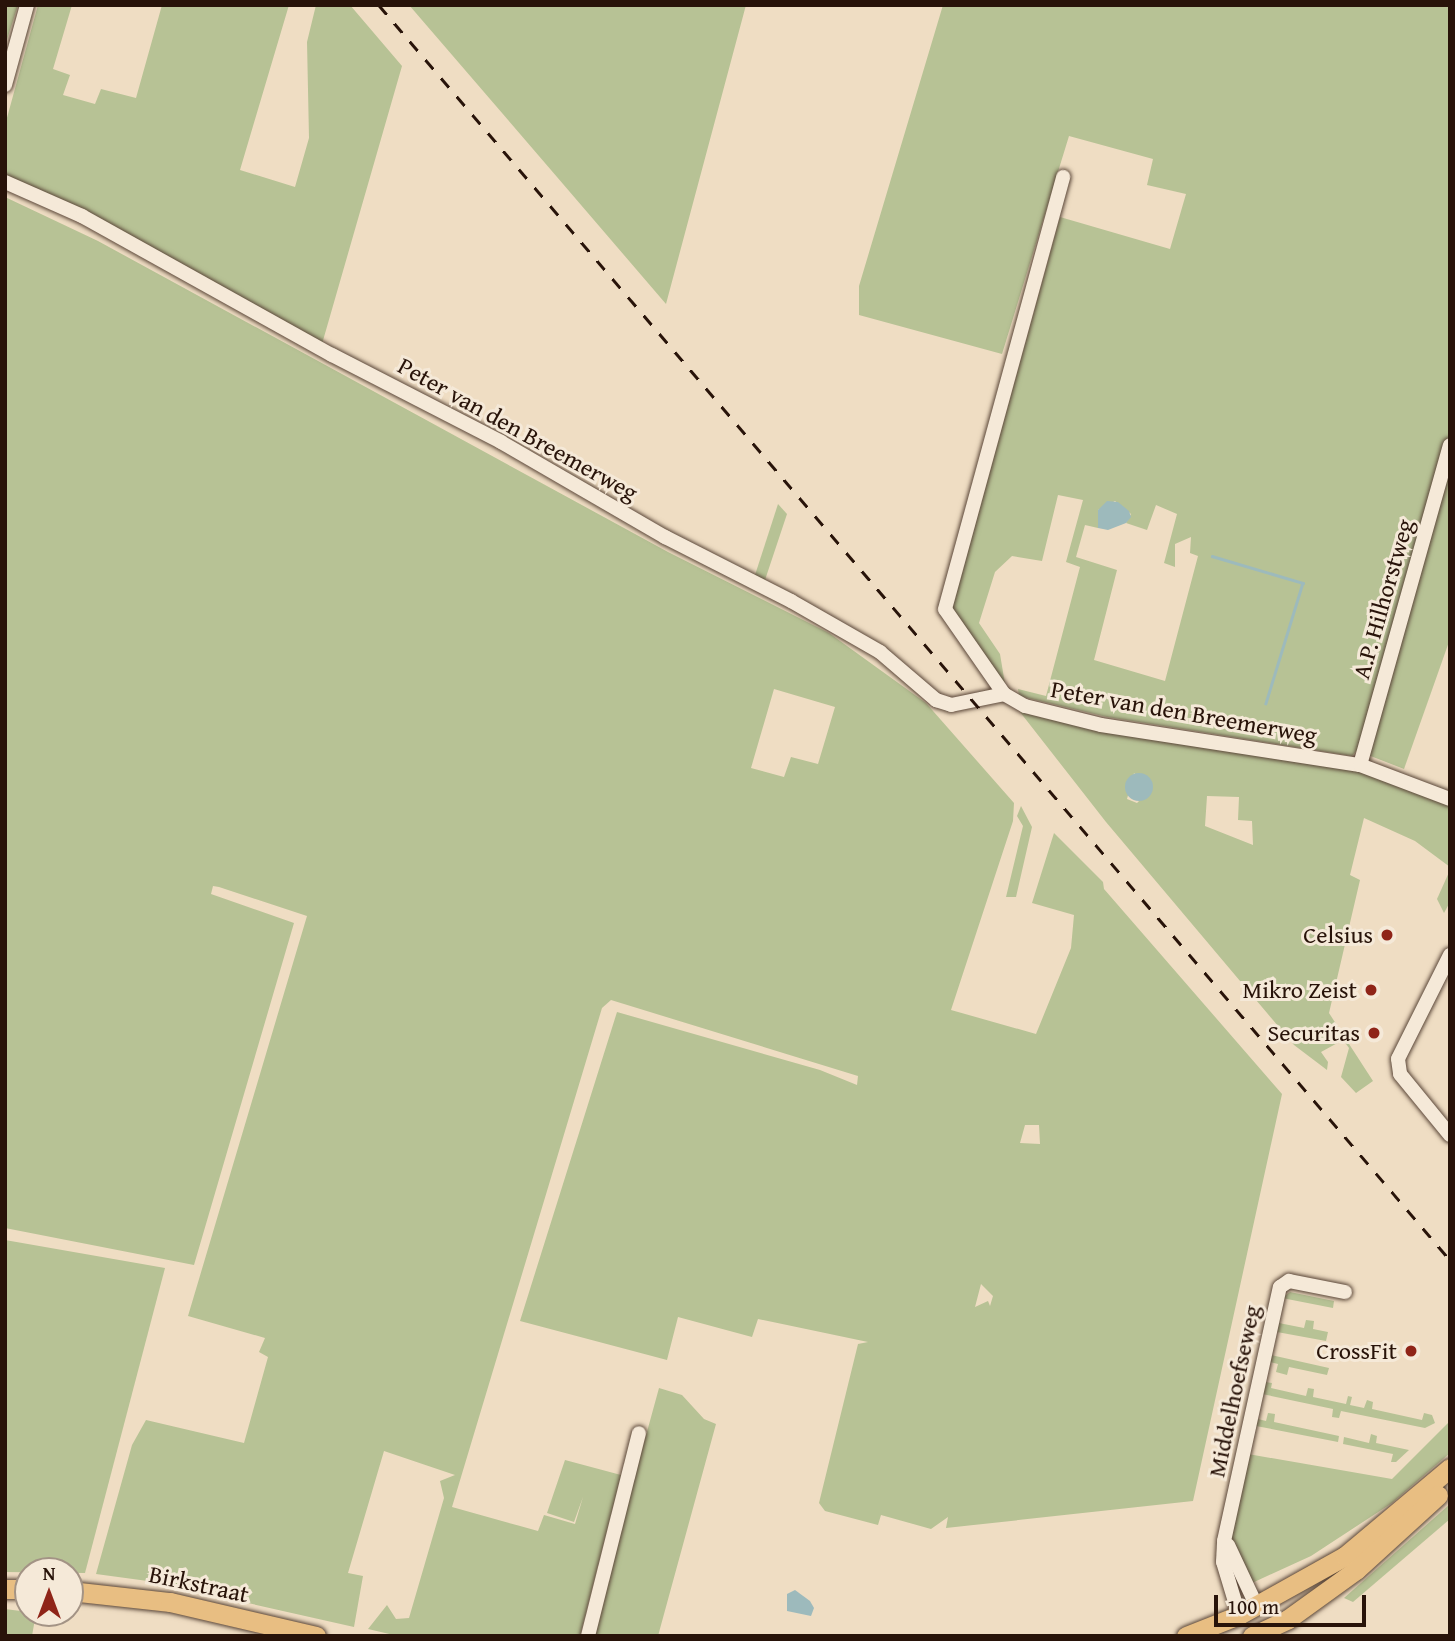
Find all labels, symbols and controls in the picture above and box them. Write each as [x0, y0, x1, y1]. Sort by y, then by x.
street label: Peter van den Breemerweg [393, 351, 643, 507]
street label: A.P. Hilhorstweg [1346, 516, 1420, 682]
street label: Peter van den Breemerweg [1049, 674, 1319, 750]
place label: Celsius [1303, 921, 1373, 949]
marker: Celsius [1379, 927, 1395, 943]
place label: Mikro Zeist [1243, 976, 1357, 1004]
marker: Mikro Zeist [1363, 982, 1379, 998]
place label: Securitas [1267, 1019, 1360, 1047]
marker: Securitas [1366, 1025, 1382, 1041]
street label: Middelhoefseweg [1202, 1302, 1266, 1480]
place label: CrossFit [1316, 1337, 1397, 1365]
marker: CrossFit [1403, 1343, 1419, 1359]
north arrow [14, 1557, 84, 1627]
text: N [43, 1559, 55, 1587]
street label: Birkstraat [146, 1559, 252, 1609]
scale bar [1217, 1582, 1369, 1626]
text: 100 m [1227, 1591, 1279, 1622]

